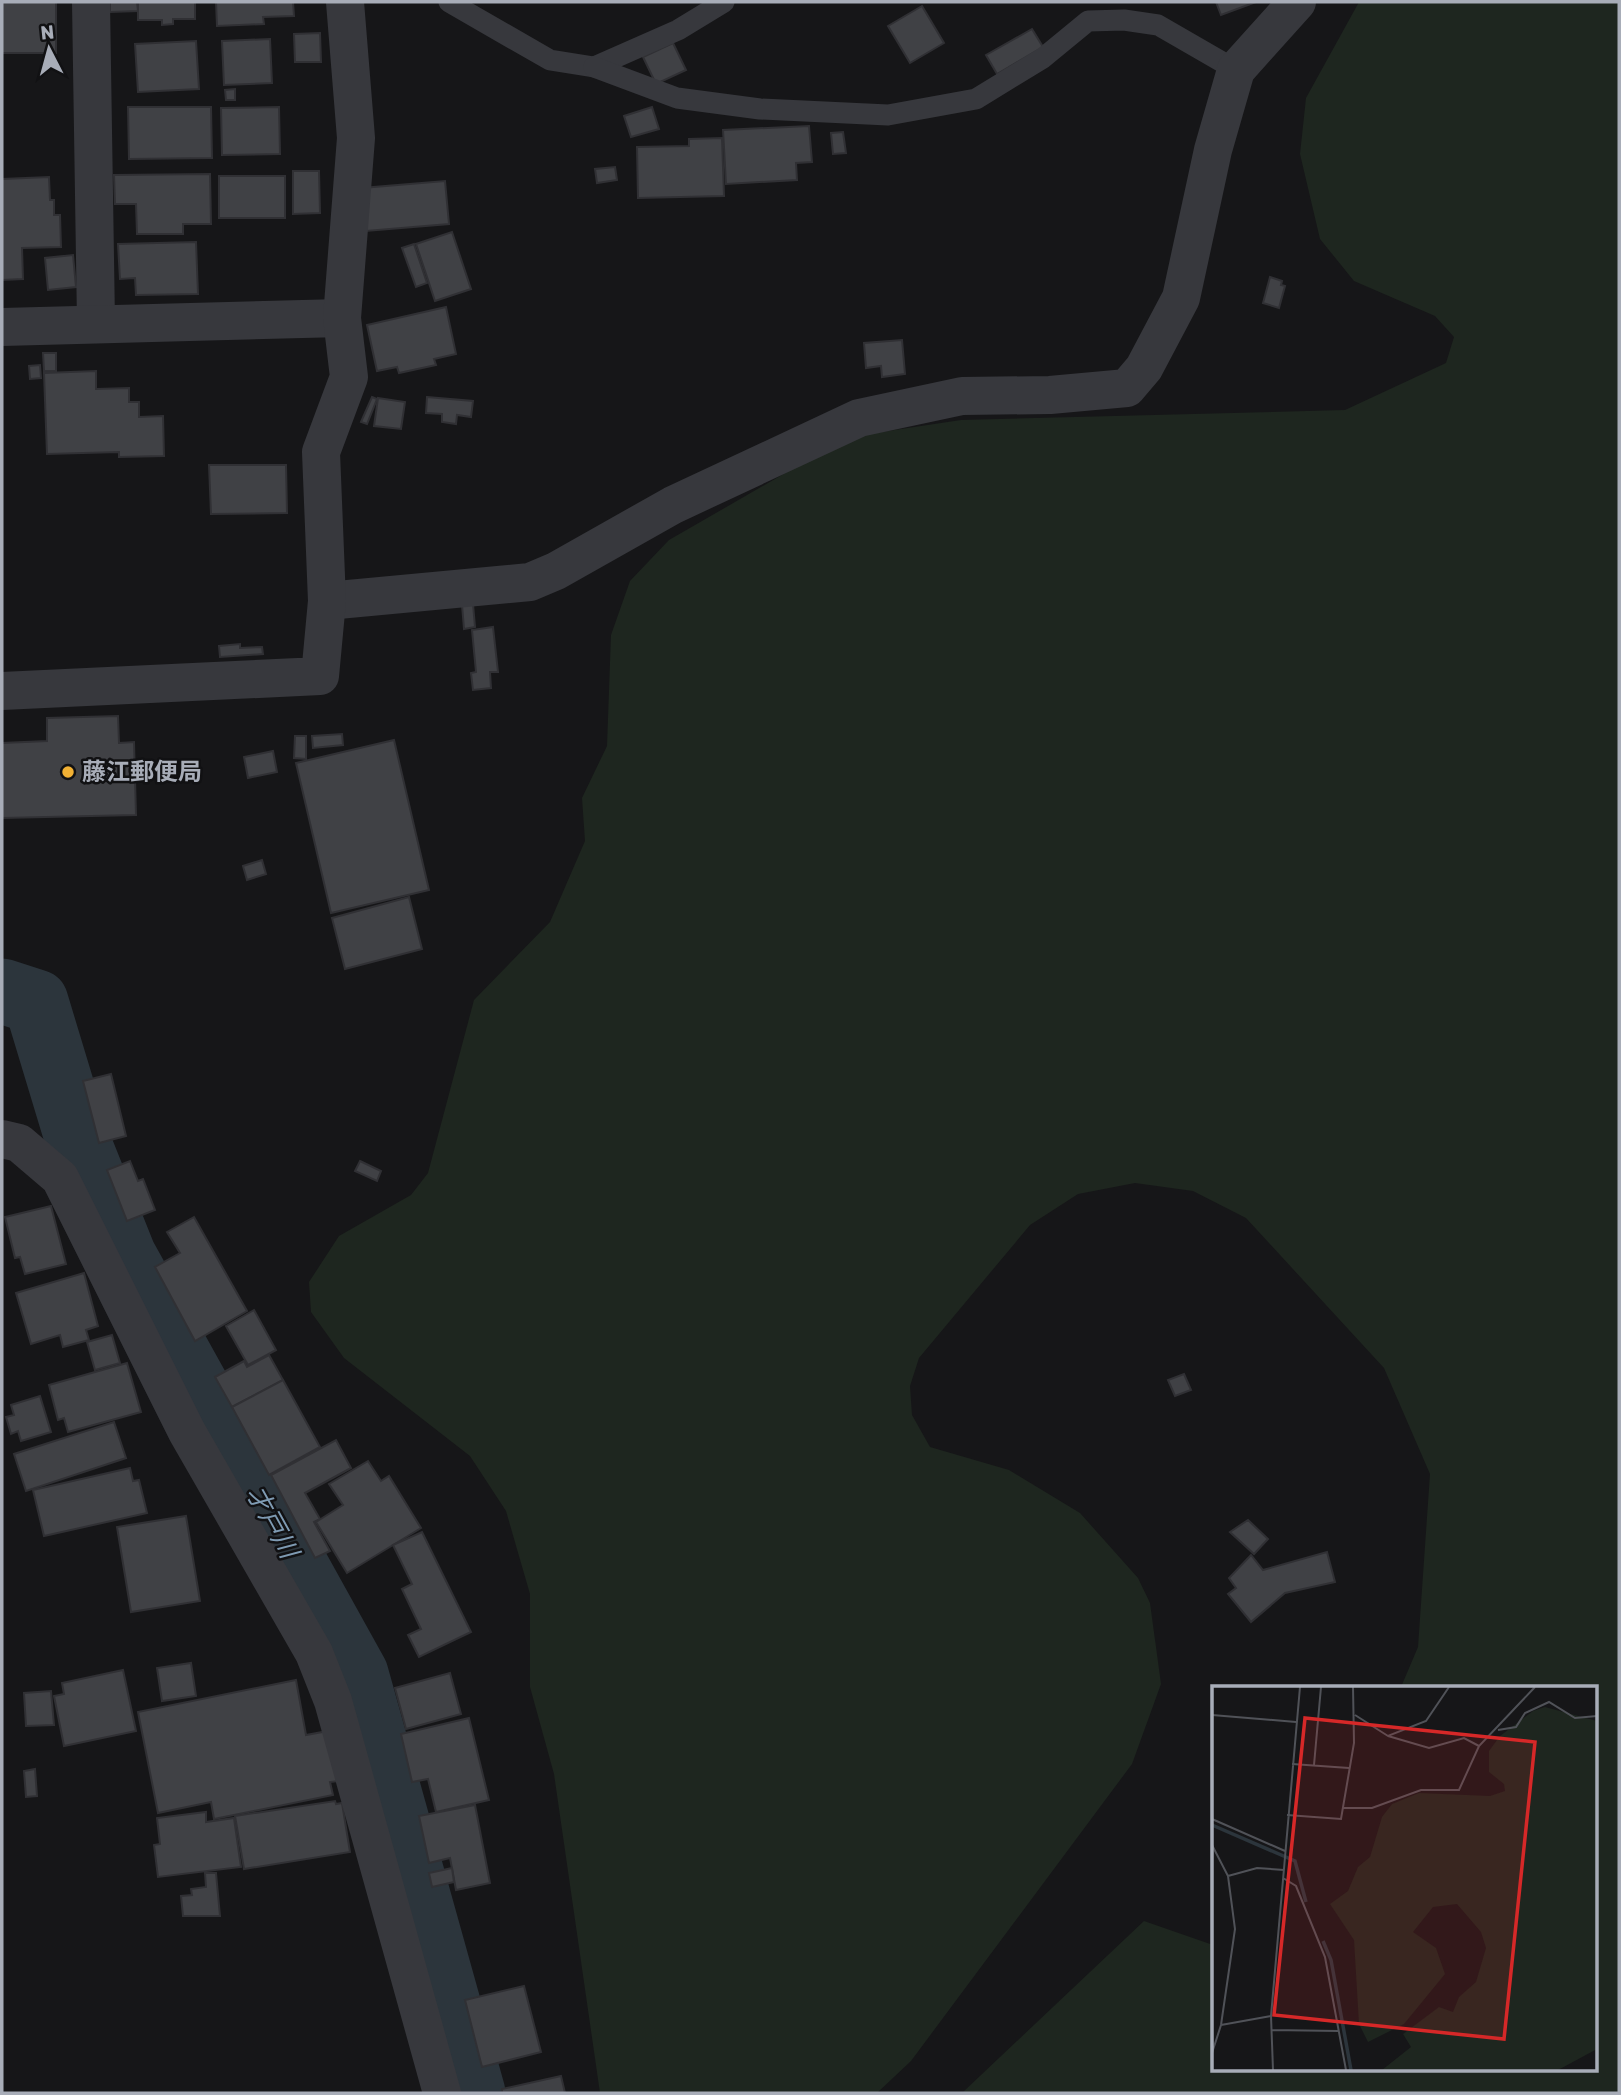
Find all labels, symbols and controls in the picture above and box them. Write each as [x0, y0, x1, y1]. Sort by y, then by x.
north arrow [14, 14, 84, 84]
text: N [39, 20, 55, 45]
place label: 藤江郵便局 [82, 758, 202, 786]
marker: 藤江郵便局 [60, 764, 76, 780]
water label: 才戸川 [240, 1480, 306, 1566]
inset map [1212, 1686, 1596, 2070]

